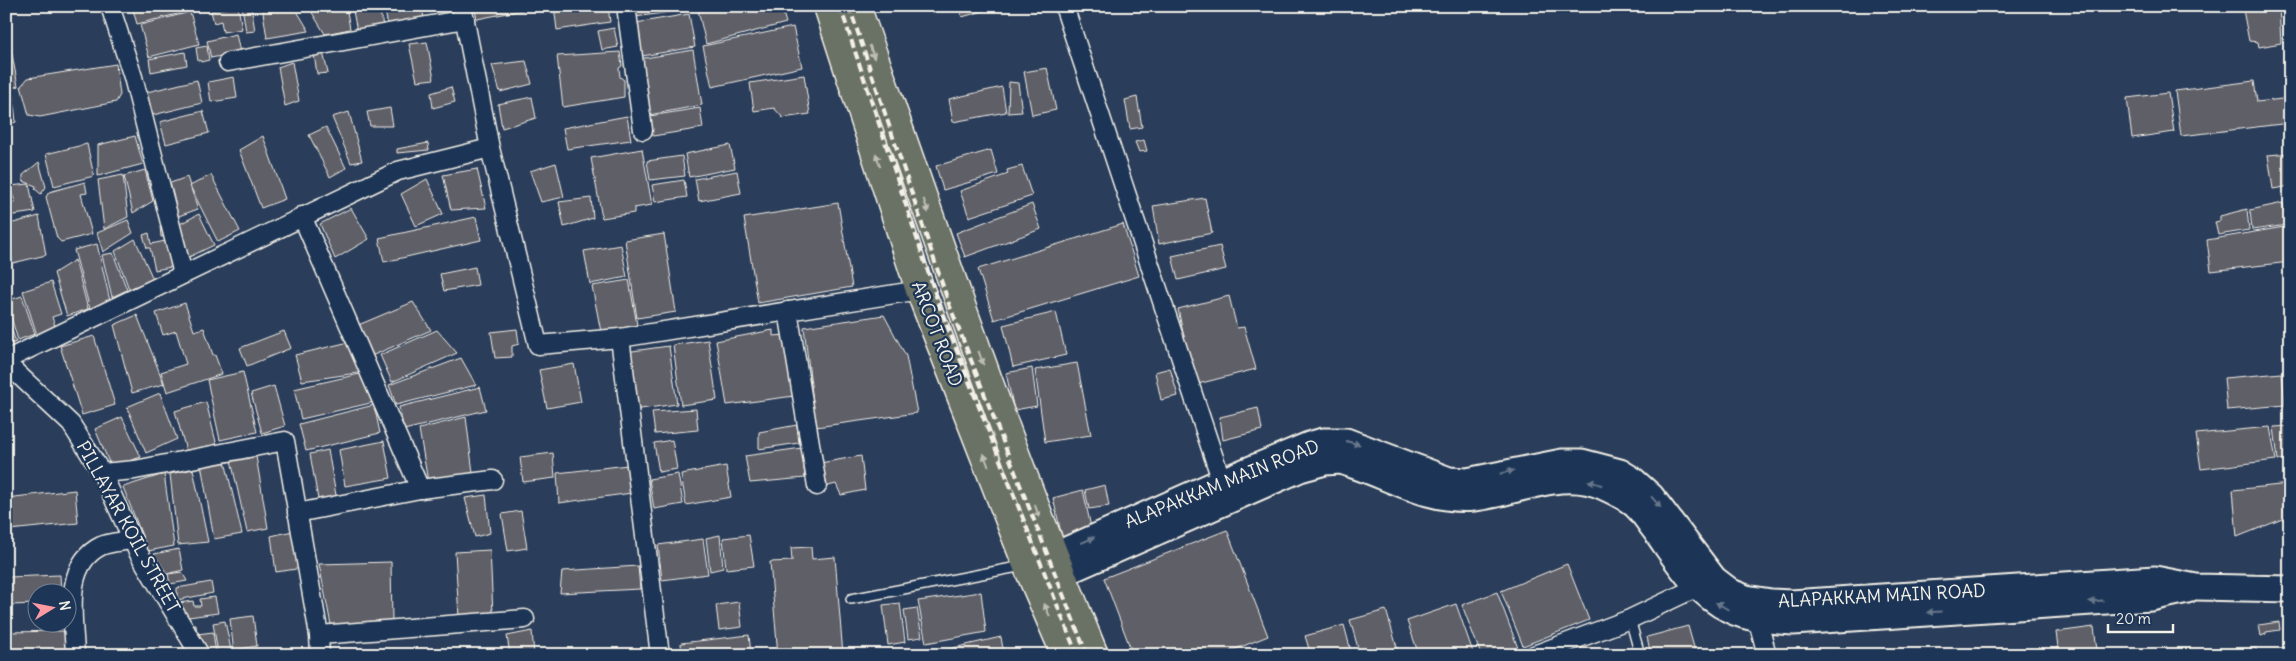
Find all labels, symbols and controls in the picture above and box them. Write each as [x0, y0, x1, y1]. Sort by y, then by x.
one-way arrow [868, 45, 876, 60]
one-way arrow [873, 153, 881, 168]
one-way arrow [923, 198, 930, 213]
street label: ARCOT ROAD [907, 278, 968, 390]
one-way arrow [978, 351, 985, 366]
street label: ALAPAKKAM MAIN ROAD [1121, 434, 1322, 533]
street label: PILLAYAR KOIL STREET [72, 437, 185, 617]
one-way arrow [1345, 439, 1360, 447]
one-way arrow [982, 452, 989, 467]
one-way arrow [1500, 468, 1515, 476]
one-way arrow [1587, 479, 1602, 487]
one-way arrow [1651, 495, 1662, 508]
one-way arrow [1033, 504, 1041, 519]
one-way arrow [1081, 535, 1095, 543]
street label: ALAPAKKAM MAIN ROAD [1778, 579, 1986, 612]
north arrow [28, 584, 78, 634]
one-way arrow [2088, 598, 2104, 606]
text: N [55, 599, 75, 612]
one-way arrow [1716, 601, 1729, 610]
scale bar [2108, 601, 2174, 633]
one-way arrow [1042, 603, 1050, 617]
one-way arrow [1926, 609, 1942, 617]
text: 20 m [2116, 609, 2151, 628]

